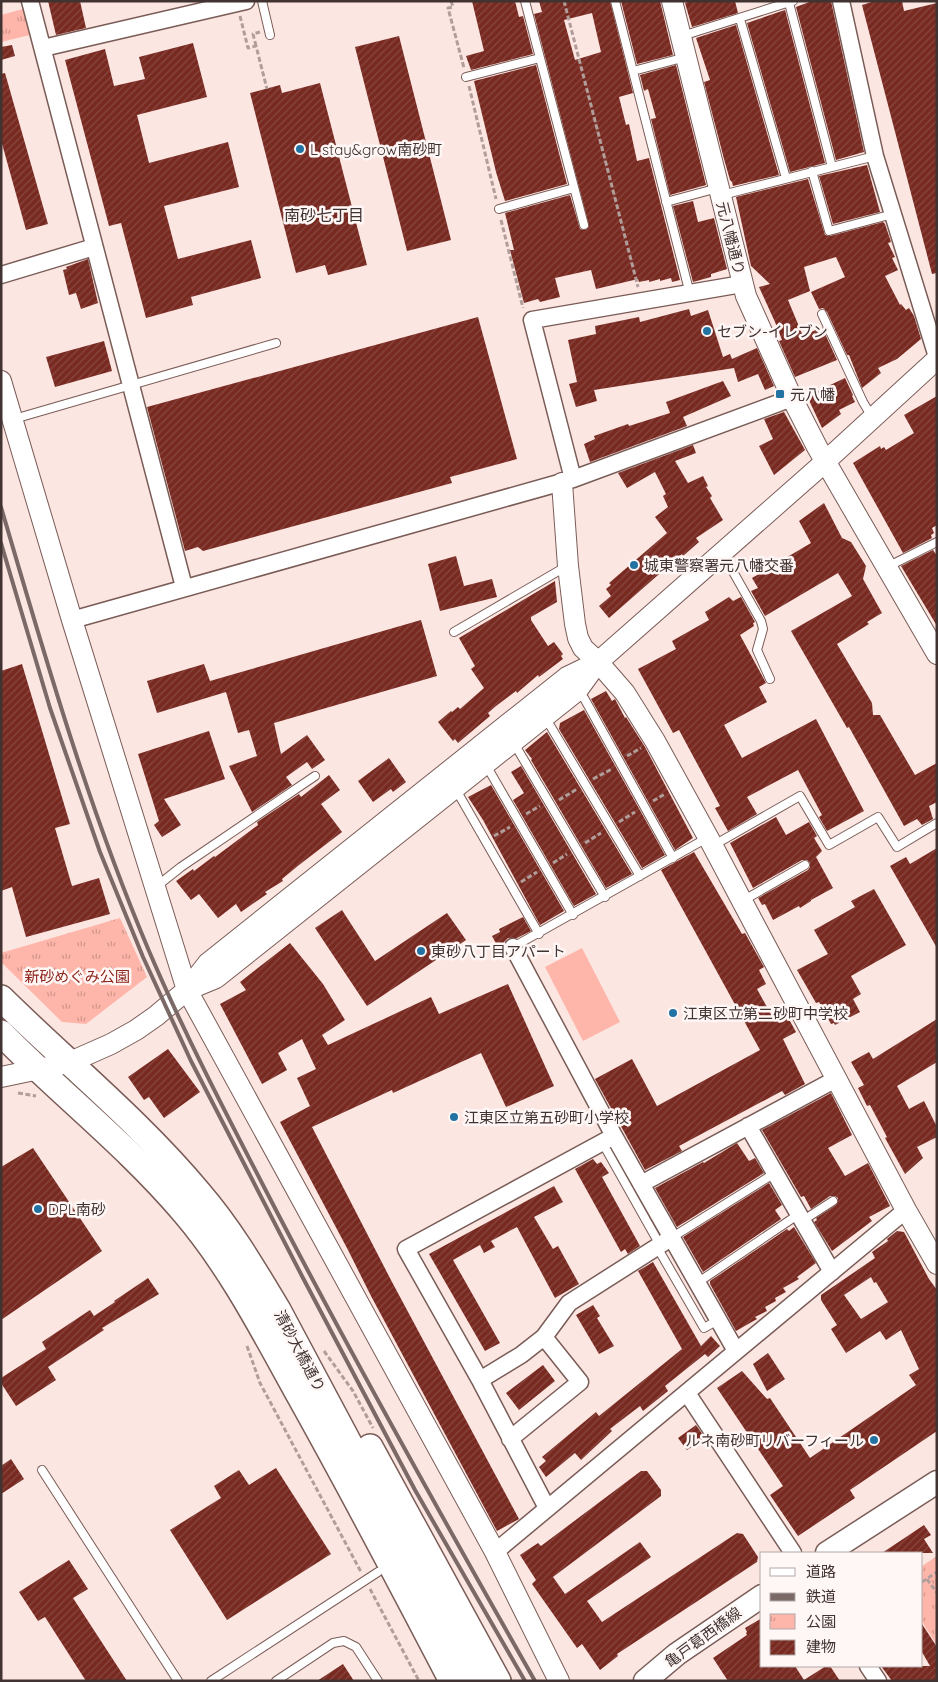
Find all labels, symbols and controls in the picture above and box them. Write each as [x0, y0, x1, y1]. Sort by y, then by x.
place label: L stay&grow南砂町 [310, 140, 442, 159]
marker: L stay&grow南砂町 [294, 143, 306, 155]
street label: 元八幡通り [713, 199, 749, 277]
district label: 南砂七丁目 [284, 205, 364, 225]
place label: セブン-イレブン [717, 322, 828, 341]
marker: セブン-イレブン [701, 325, 713, 337]
place label: 元八幡 [790, 385, 835, 404]
marker: 元八幡 [774, 388, 786, 400]
place label: 城東警察署元八幡交番 [644, 556, 794, 575]
marker: 城東警察署元八幡交番 [628, 559, 640, 571]
place label: 東砂八丁目アパート [431, 942, 566, 961]
marker: 東砂八丁目アパート [415, 945, 427, 957]
park label: 新砂めぐみ公園 [24, 967, 130, 986]
place label: 江東区立第二砂町中学校 [683, 1004, 848, 1023]
marker: 江東区立第二砂町中学校 [667, 1007, 679, 1019]
place label: 江東区立第五砂町小学校 [464, 1108, 629, 1127]
marker: 江東区立第五砂町小学校 [448, 1111, 460, 1123]
place label: DPL南砂 [48, 1200, 106, 1219]
marker: DPL南砂 [32, 1203, 44, 1215]
street label: 清砂大橋通り [270, 1307, 330, 1395]
place label: ルネ南砂町リバーフィール [685, 1431, 864, 1450]
marker: ルネ南砂町リバーフィール [868, 1434, 880, 1446]
legend [760, 1552, 923, 1667]
text: 道路 [806, 1562, 836, 1581]
text: 鉄道 [806, 1587, 836, 1606]
street label: 亀戸葛西橋線 [661, 1603, 745, 1671]
text: 公園 [806, 1612, 836, 1631]
text: 建物 [806, 1637, 836, 1656]

